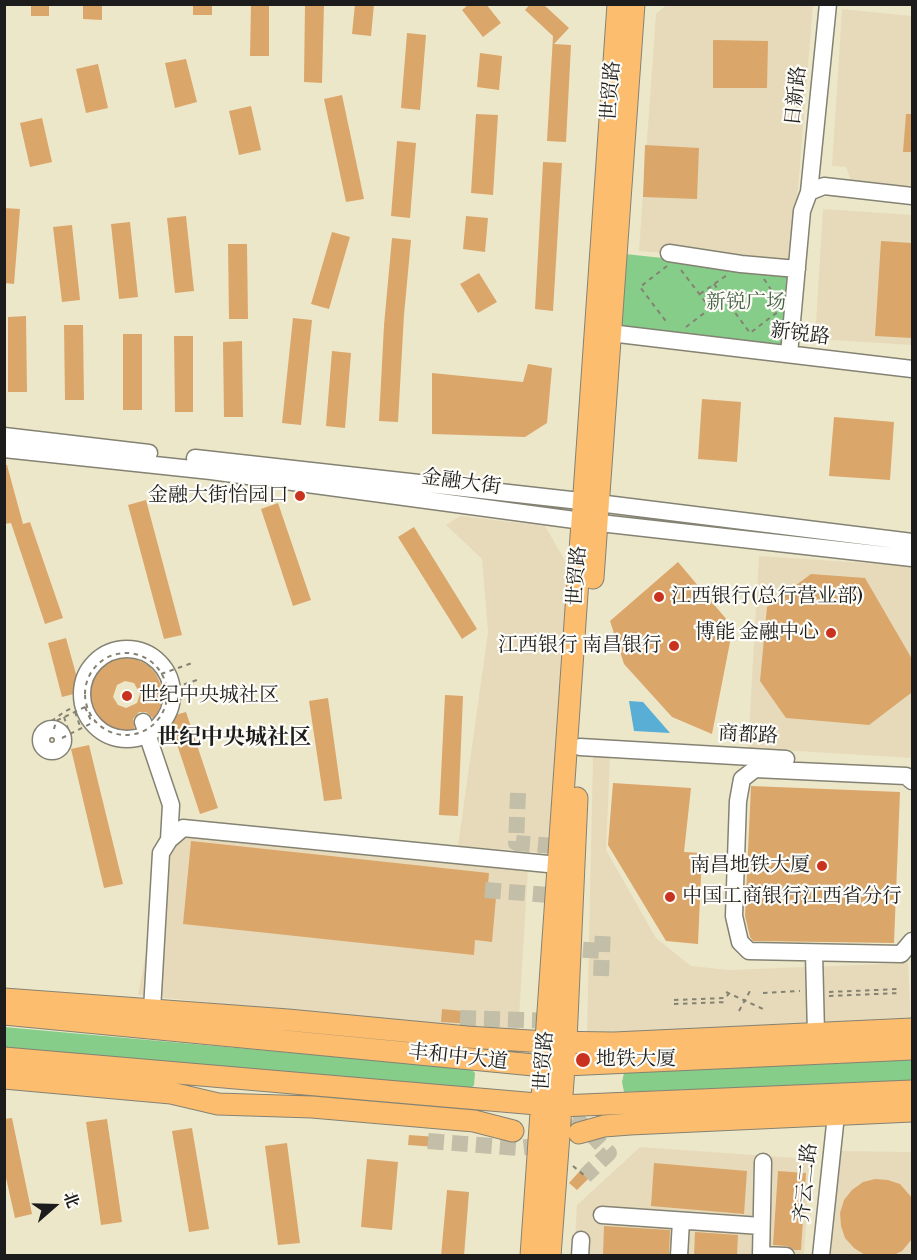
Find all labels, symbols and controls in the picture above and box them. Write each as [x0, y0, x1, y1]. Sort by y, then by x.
street label: 世贸路 [598, 60, 626, 122]
street label: 日新路 [782, 65, 812, 127]
park label: 新锐广场 [706, 291, 786, 315]
street label: 新锐路 [769, 319, 831, 351]
street label: 金融大街 [420, 466, 502, 500]
place label: 金融大街怡园口 [148, 484, 288, 508]
marker: 金融大街怡园口 [293, 489, 307, 503]
street label: 世贸路 [564, 545, 592, 607]
place label: 江西银行(总行营业部) [671, 585, 863, 609]
marker: 江西银行(总行营业部) [652, 590, 666, 604]
place label: 博能 金融中心 [695, 621, 819, 645]
marker: 博能 金融中心 [824, 626, 838, 640]
place label: 江西银行 南昌银行 [498, 634, 662, 658]
marker: 江西银行 南昌银行 [667, 639, 681, 653]
place label: 世纪中央城社区 [139, 684, 279, 708]
marker: 世纪中央城社区 [120, 689, 134, 703]
street label: 商都路 [717, 722, 779, 750]
district label: 世纪中央城社区 [157, 726, 311, 752]
place label: 南昌地铁大厦 [690, 854, 810, 878]
marker: 南昌地铁大厦 [815, 859, 829, 873]
place label: 中国工商银行江西省分行 [682, 885, 902, 909]
marker: 中国工商银行江西省分行 [663, 890, 677, 904]
street label: 世贸路 [531, 1030, 559, 1092]
street label: 丰和中大道 [407, 1041, 509, 1075]
place label: 地铁大厦 [596, 1048, 676, 1072]
marker: 地铁大厦 [574, 1051, 592, 1069]
street label: 齐云二路 [791, 1142, 823, 1224]
north arrow [24, 1176, 84, 1236]
text: 北 [59, 1189, 83, 1211]

